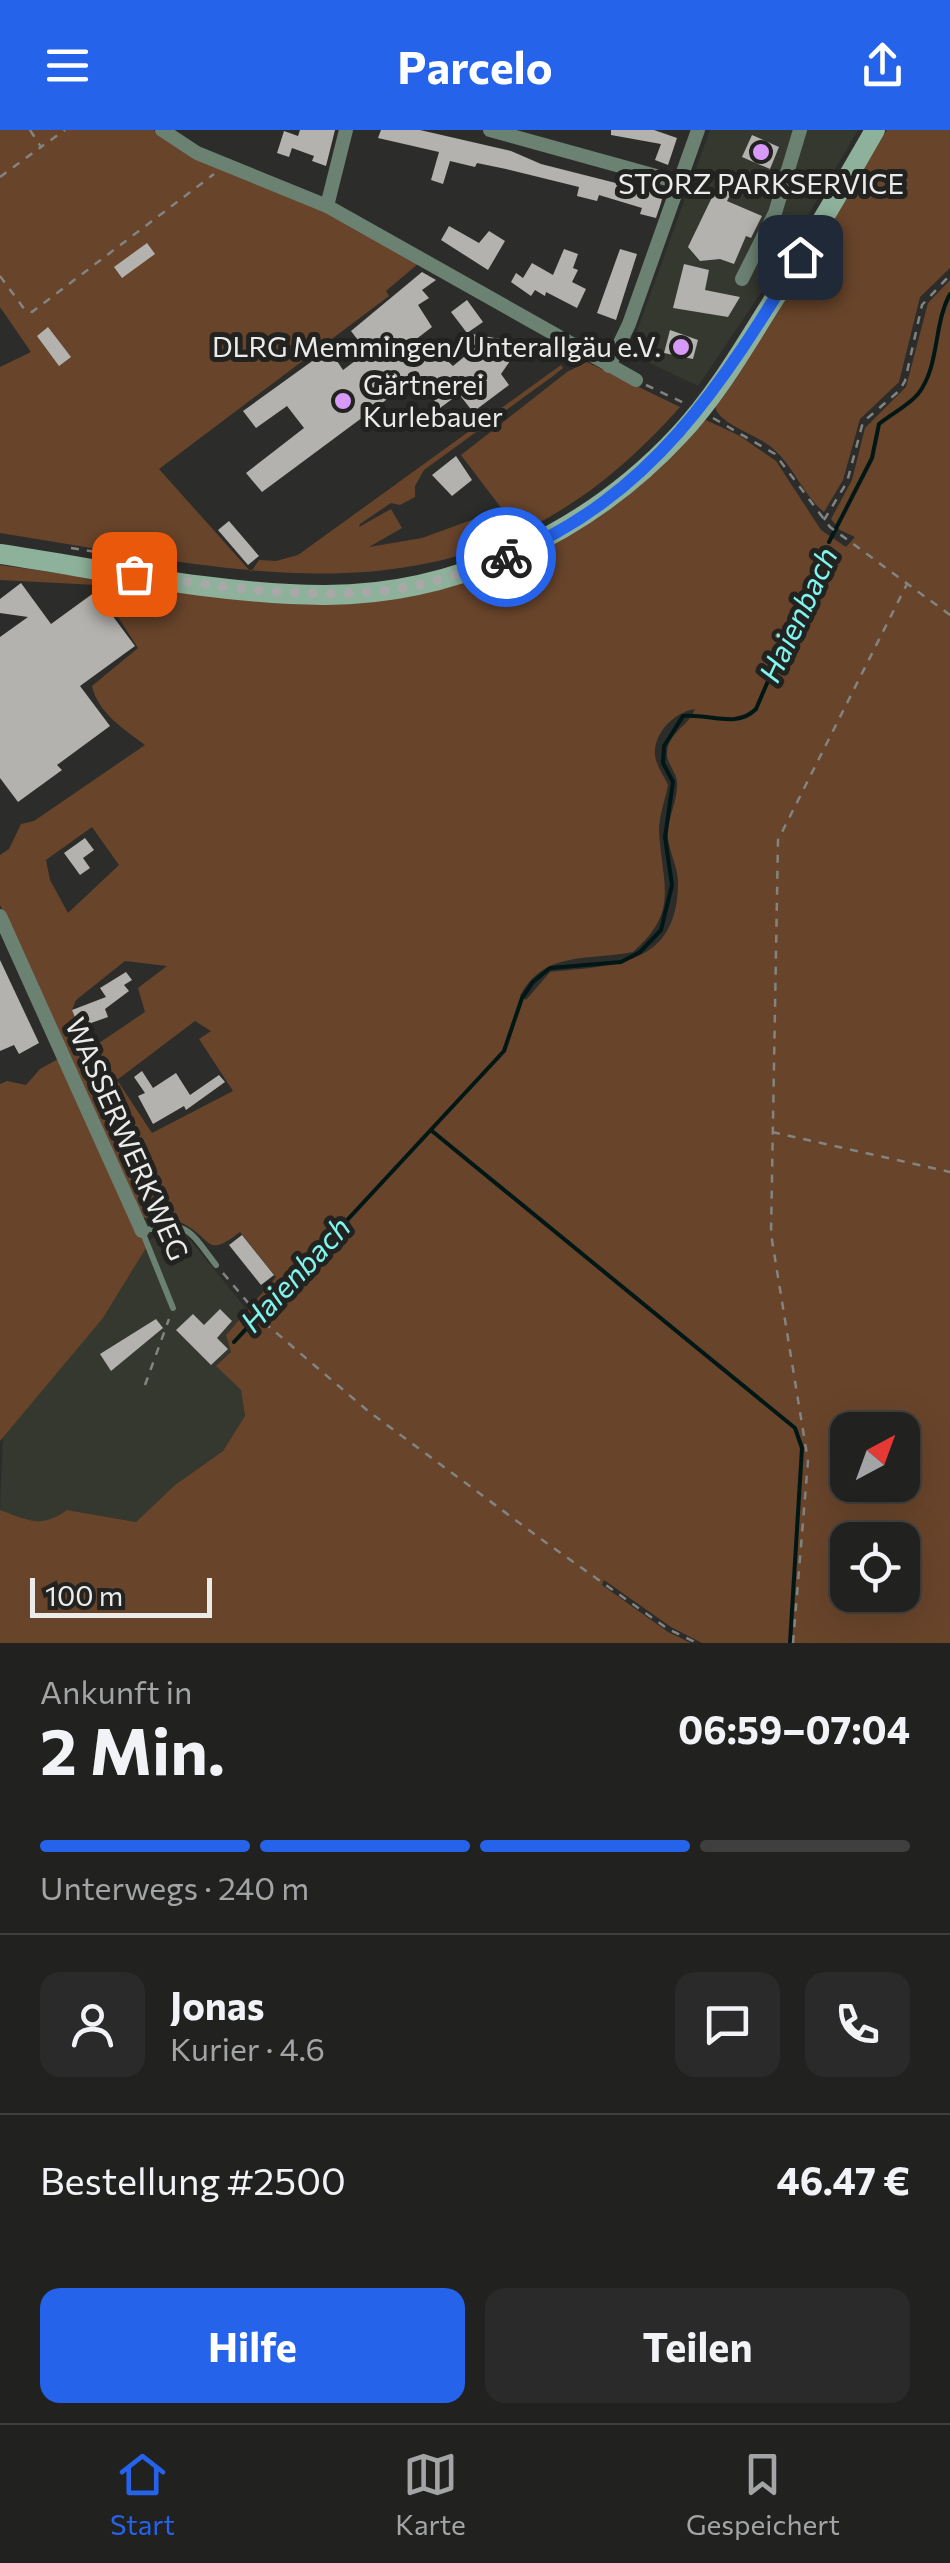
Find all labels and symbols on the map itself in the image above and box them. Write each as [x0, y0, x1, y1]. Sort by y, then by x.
marker: STORZ PARKSERVICE [750, 141, 772, 163]
place label: STORZ PARKSERVICE [618, 166, 904, 200]
pin [758, 215, 843, 300]
place label: DLRG Memmingen/Unterallgäu e.V. [212, 329, 661, 363]
marker: DLRG Memmingen/Unterallgäu e.V. [670, 336, 692, 358]
place label: Gärtnerei Kurlebauer [363, 367, 503, 433]
marker: Gärtnerei Kurlebauer [332, 390, 354, 412]
courier [456, 507, 556, 607]
pin [92, 532, 177, 617]
water label: Haienbach [749, 541, 844, 687]
street label: WASSERWERKWEG [59, 1012, 197, 1265]
water label: Haienbach [231, 1208, 357, 1339]
north arrow [830, 1412, 920, 1502]
scale bar [30, 1573, 212, 1618]

